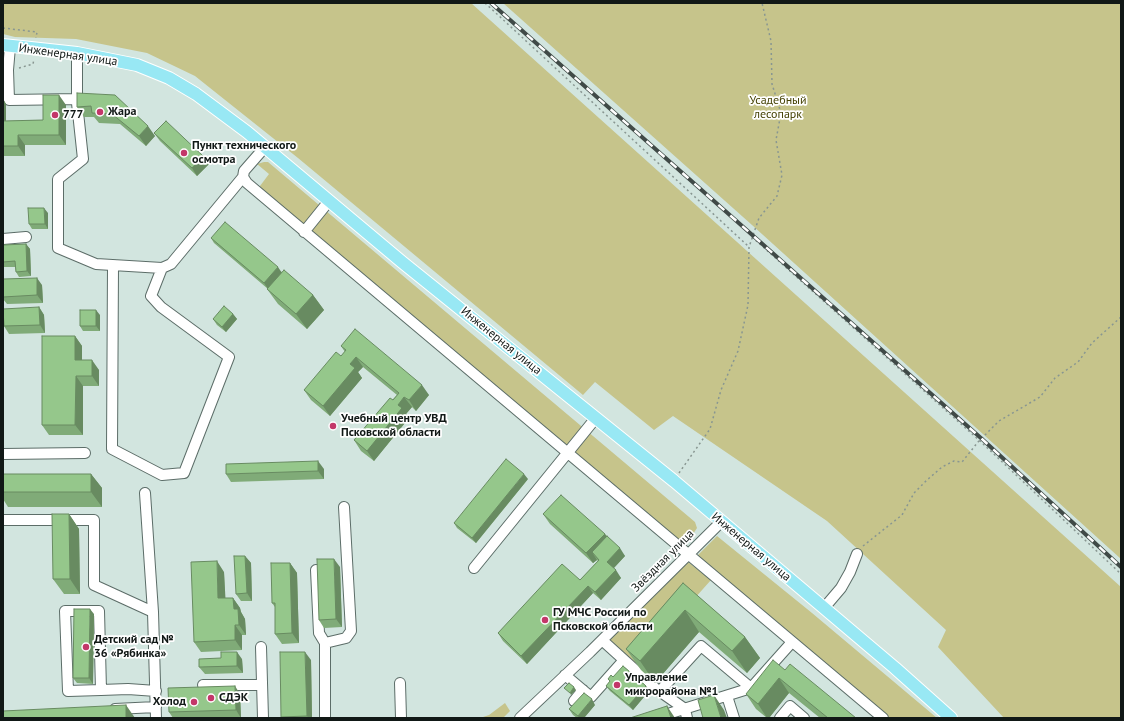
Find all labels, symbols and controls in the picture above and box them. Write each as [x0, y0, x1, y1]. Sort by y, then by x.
street label: Инженерная улица [18, 41, 118, 69]
park label: Усадебный лесопарк [749, 94, 807, 122]
place label: Жара [108, 105, 136, 119]
marker: Жара [95, 107, 105, 117]
place label: 777 [63, 108, 83, 122]
marker: 777 [50, 110, 60, 120]
place label: Пункт технического осмотра [192, 139, 296, 167]
marker: Пункт технического осмотра [179, 148, 189, 158]
street label: Инженерная улица [458, 304, 544, 378]
place label: Учебный центр УВД Псковской области [341, 412, 447, 440]
marker: Учебный центр УВД Псковской области [328, 421, 338, 431]
street label: Инженерная улица [708, 510, 794, 584]
street label: Звёздная улица [629, 527, 697, 595]
place label: ГУ МЧС России по Псковской области [553, 606, 653, 634]
marker: ГУ МЧС России по Псковской области [540, 615, 550, 625]
place label: Детский сад № 36 «Рябинка» [94, 633, 174, 661]
marker: Детский сад № 36 «Рябинка» [81, 642, 91, 652]
place label: Управление микрорайона №1 [625, 671, 718, 699]
marker: Управление микрорайона №1 [612, 680, 622, 690]
place label: СДЭК [219, 691, 248, 705]
marker: СДЭК [206, 693, 216, 703]
place label: Холод [153, 695, 186, 709]
marker: Холод [189, 697, 199, 707]

